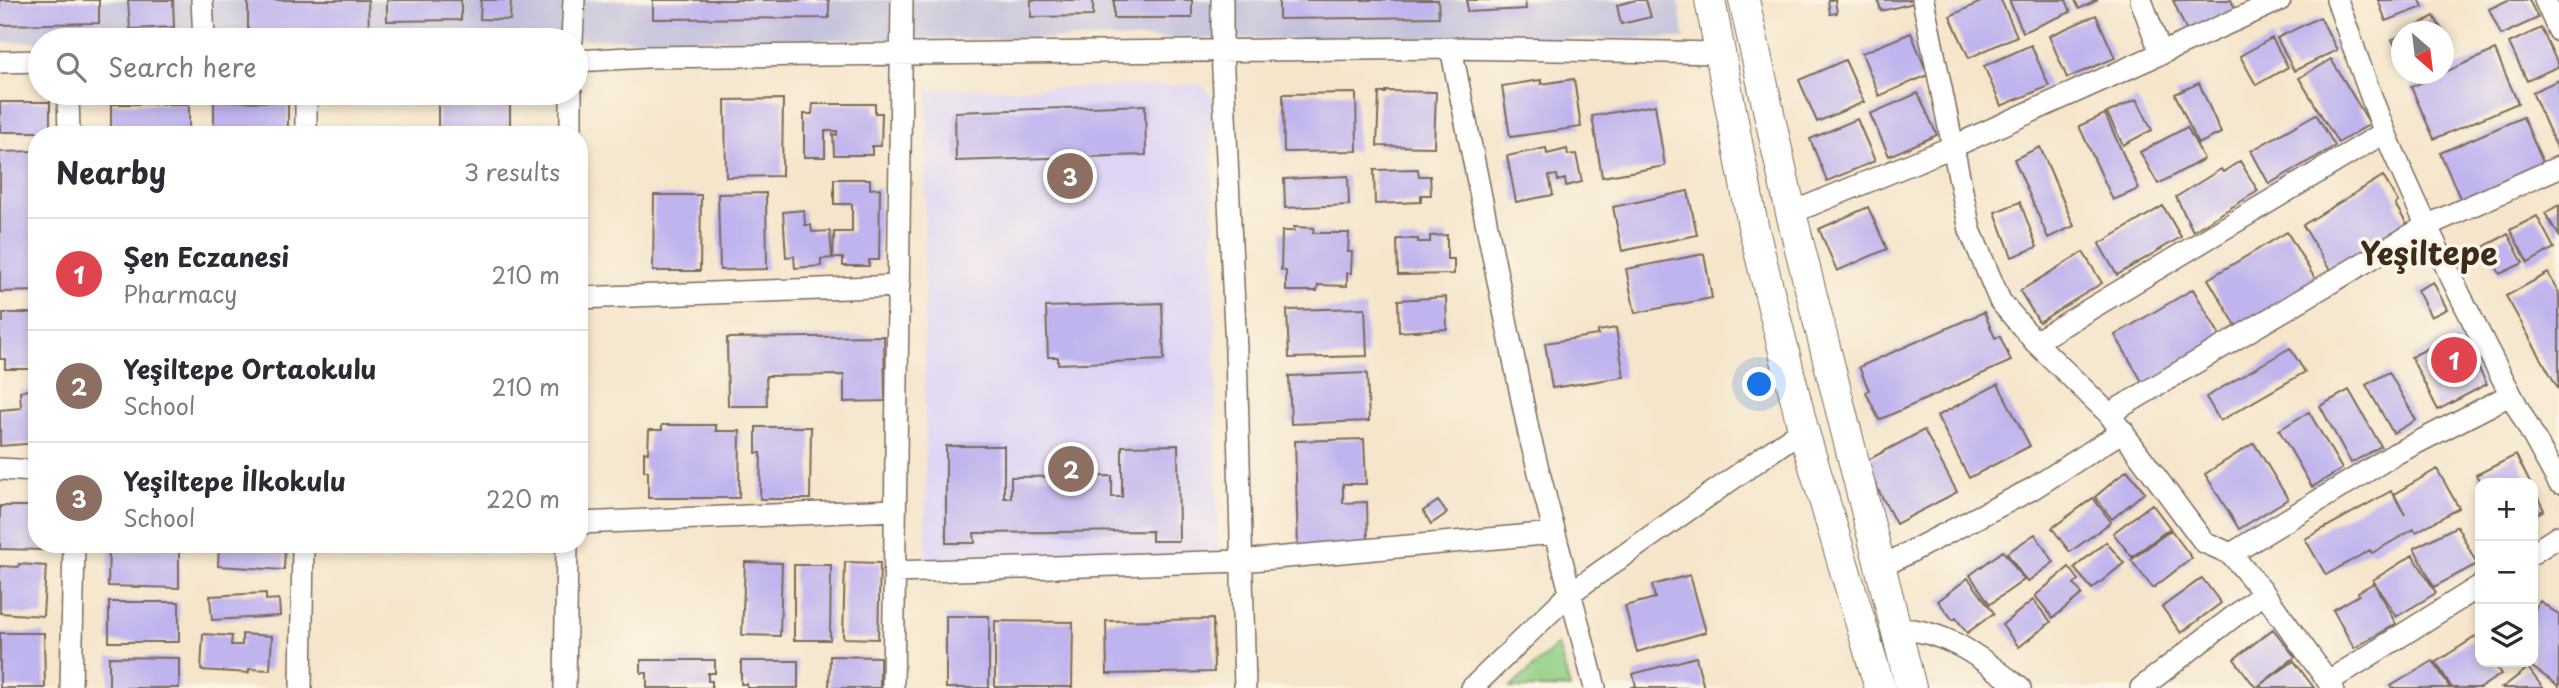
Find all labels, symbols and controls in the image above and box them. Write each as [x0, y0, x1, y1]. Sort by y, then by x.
north arrow [2391, 21, 2454, 84]
search box [28, 28, 588, 105]
text: Search here [108, 47, 257, 86]
icon: search [52, 48, 90, 86]
text: Nearby [56, 149, 166, 194]
pin: 3 [1047, 150, 1093, 202]
text: 3 results [464, 154, 560, 189]
district label: Yeşiltepe [2360, 228, 2498, 276]
text: Şen Eczanesi [123, 237, 289, 276]
text: 1 [74, 257, 85, 292]
text: 210 m [492, 257, 560, 292]
text: Pharmacy [123, 276, 237, 311]
pin: 1 [2431, 334, 2477, 386]
text: Yeşiltepe Ortaokulu [123, 349, 377, 388]
your location [1742, 367, 1776, 401]
text: 2 [71, 369, 87, 404]
text: 210 m [492, 369, 560, 404]
text: School [123, 388, 195, 423]
pin: 2 [1048, 443, 1094, 495]
text: Yeşiltepe İlkokulu [123, 461, 346, 500]
map controls [2475, 478, 2538, 667]
button: + [2475, 478, 2538, 541]
text: 3 [71, 481, 87, 516]
text: 220 m [486, 481, 560, 516]
text: School [123, 500, 195, 535]
button: − [2475, 541, 2538, 604]
button: layers [2475, 604, 2538, 667]

